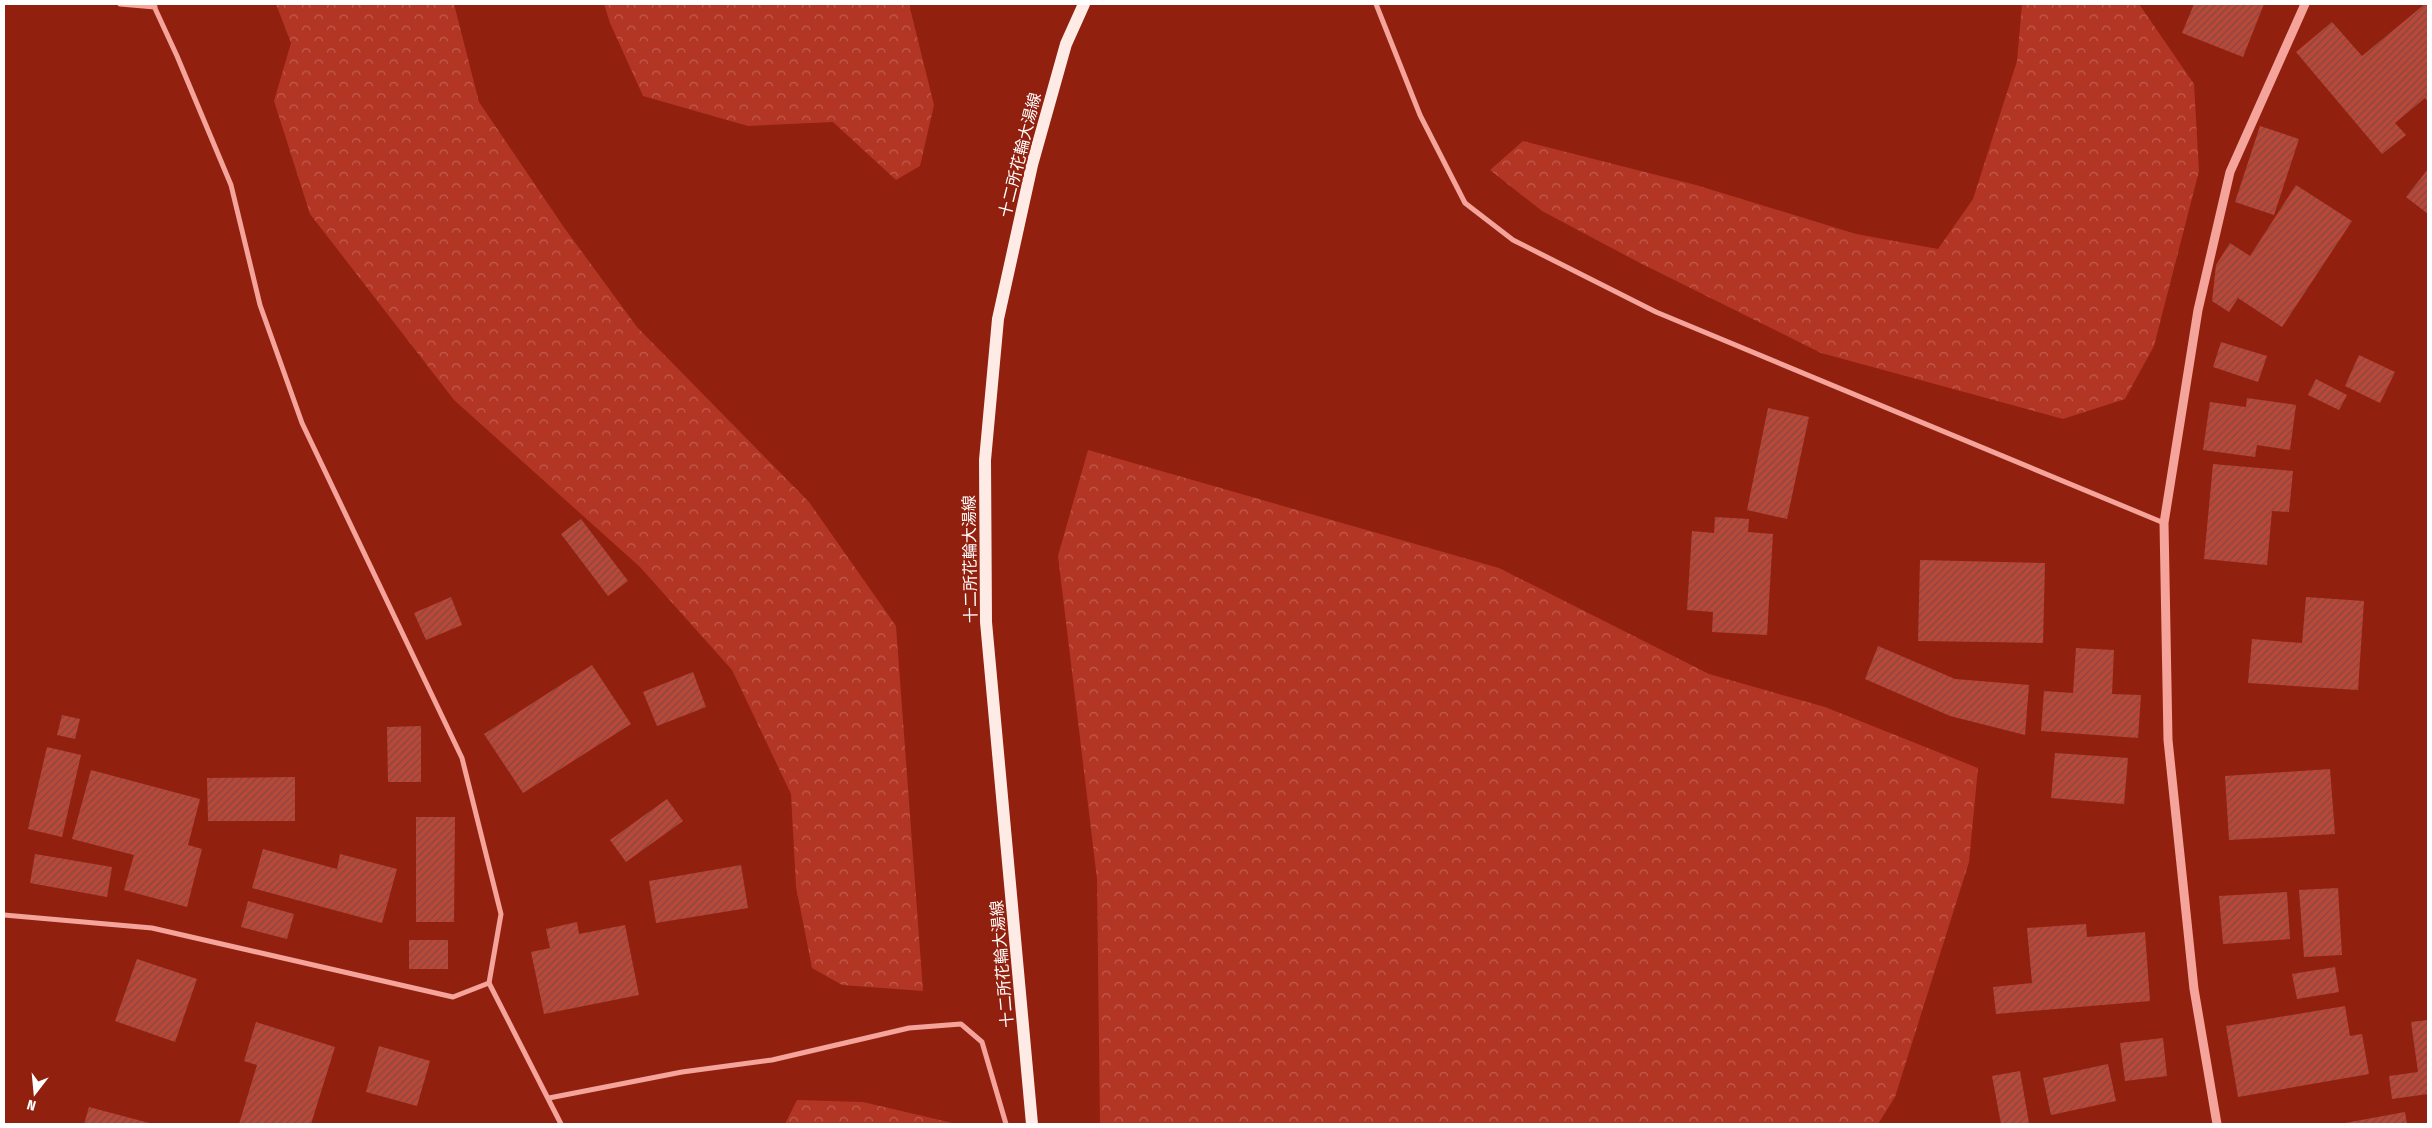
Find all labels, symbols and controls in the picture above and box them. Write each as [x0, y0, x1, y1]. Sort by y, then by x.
street label: 十二所花輪大湯線 [995, 91, 1045, 219]
street label: 十二所花輪大湯線 [959, 495, 981, 623]
street label: 十二所花輪大湯線 [987, 899, 1017, 1029]
north arrow [10, 1068, 60, 1118]
text: N [25, 1096, 38, 1114]

